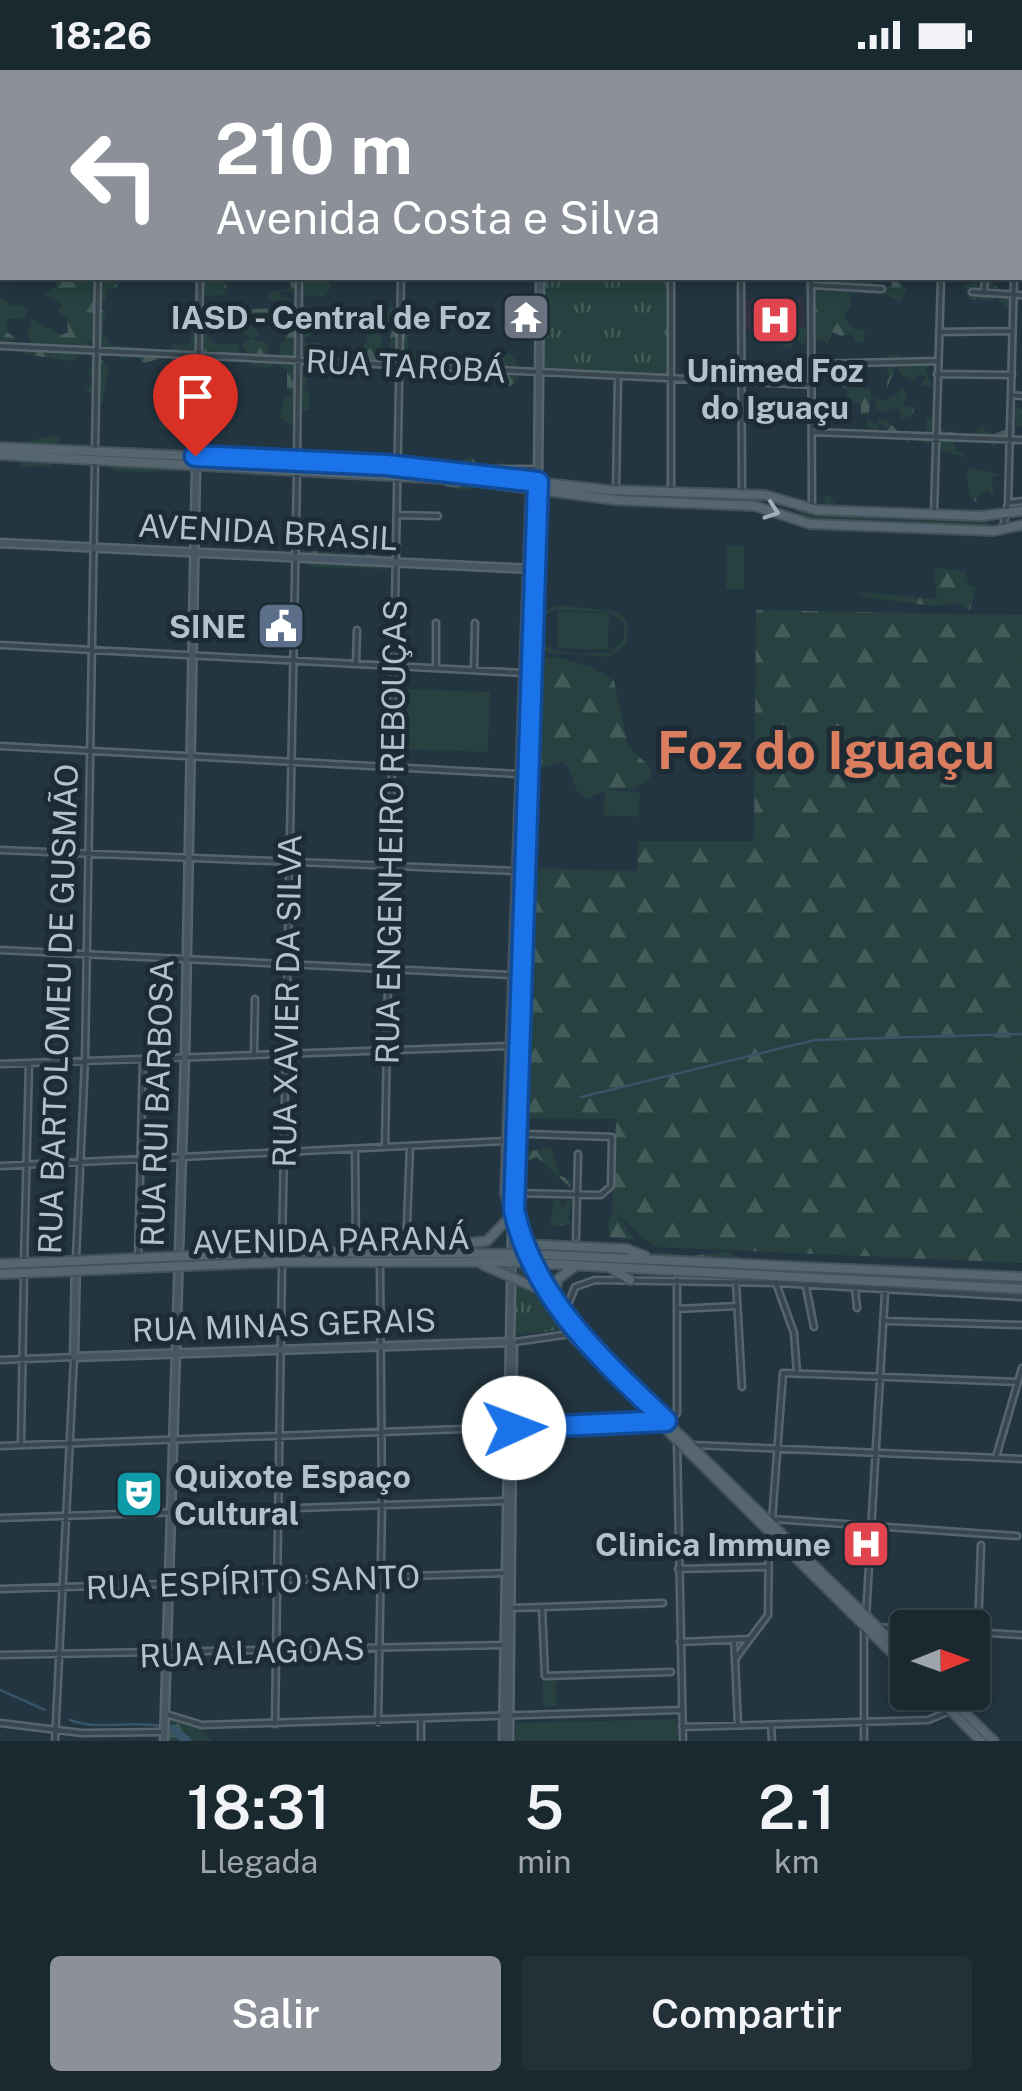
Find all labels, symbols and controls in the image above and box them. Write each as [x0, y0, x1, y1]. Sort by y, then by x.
text: 18:26 [50, 13, 152, 58]
text: 210 m [215, 107, 413, 190]
icon: left [50, 110, 180, 240]
text: Avenida Costa e Silva [215, 191, 660, 244]
temple icon: IASD - Central de Foz [500, 291, 552, 343]
hospital icon: Unimed Foz do Iguaçu [749, 294, 801, 346]
place label: IASD - Central de Foz [171, 299, 491, 336]
street label: RUA TAROBÁ [305, 342, 507, 390]
place label: Unimed Foz do Iguaçu [686, 352, 864, 426]
pin [153, 354, 238, 457]
icon: arrive [168, 369, 223, 424]
one-way arrow [763, 500, 780, 520]
street label: AVENIDA BRASIL [137, 507, 399, 557]
street label: RUA ENGENHEIRO REBOUÇAS [368, 599, 414, 1065]
public building icon: SINE [255, 600, 307, 652]
place label: SINE [169, 608, 246, 645]
district label: Foz do Iguaçu [657, 720, 995, 781]
street label: RUA BARTOLOMEU DE GUSMÃO [31, 763, 85, 1255]
street label: RUA XAVIER DA SILVA [266, 834, 308, 1168]
street label: RUA RUI BARBOSA [133, 959, 181, 1247]
street label: AVENIDA PARANÁ [192, 1219, 470, 1261]
street label: RUA MINAS GERAIS [131, 1301, 437, 1349]
position arrow [462, 1376, 566, 1480]
place label: Quixote Espaço Cultural [174, 1458, 411, 1532]
theatre icon: Quixote Espaço Cultural [113, 1468, 165, 1520]
hospital icon: Clinica Immune [840, 1518, 892, 1570]
place label: Clinica Immune [595, 1526, 831, 1563]
street label: RUA ESPÍRITO SANTO [85, 1558, 421, 1606]
north arrow [890, 1610, 990, 1710]
map controls [890, 1610, 990, 1710]
street label: RUA ALAGOAS [139, 1630, 365, 1674]
text: 18:31 [187, 1772, 330, 1843]
text: 5 [525, 1772, 564, 1843]
text: 2.1 [758, 1772, 835, 1843]
text: Llegada [199, 1843, 318, 1880]
text: min [517, 1843, 571, 1880]
text: km [774, 1843, 820, 1880]
button: Salir [50, 1956, 501, 2071]
button: Compartir [521, 1956, 972, 2071]

